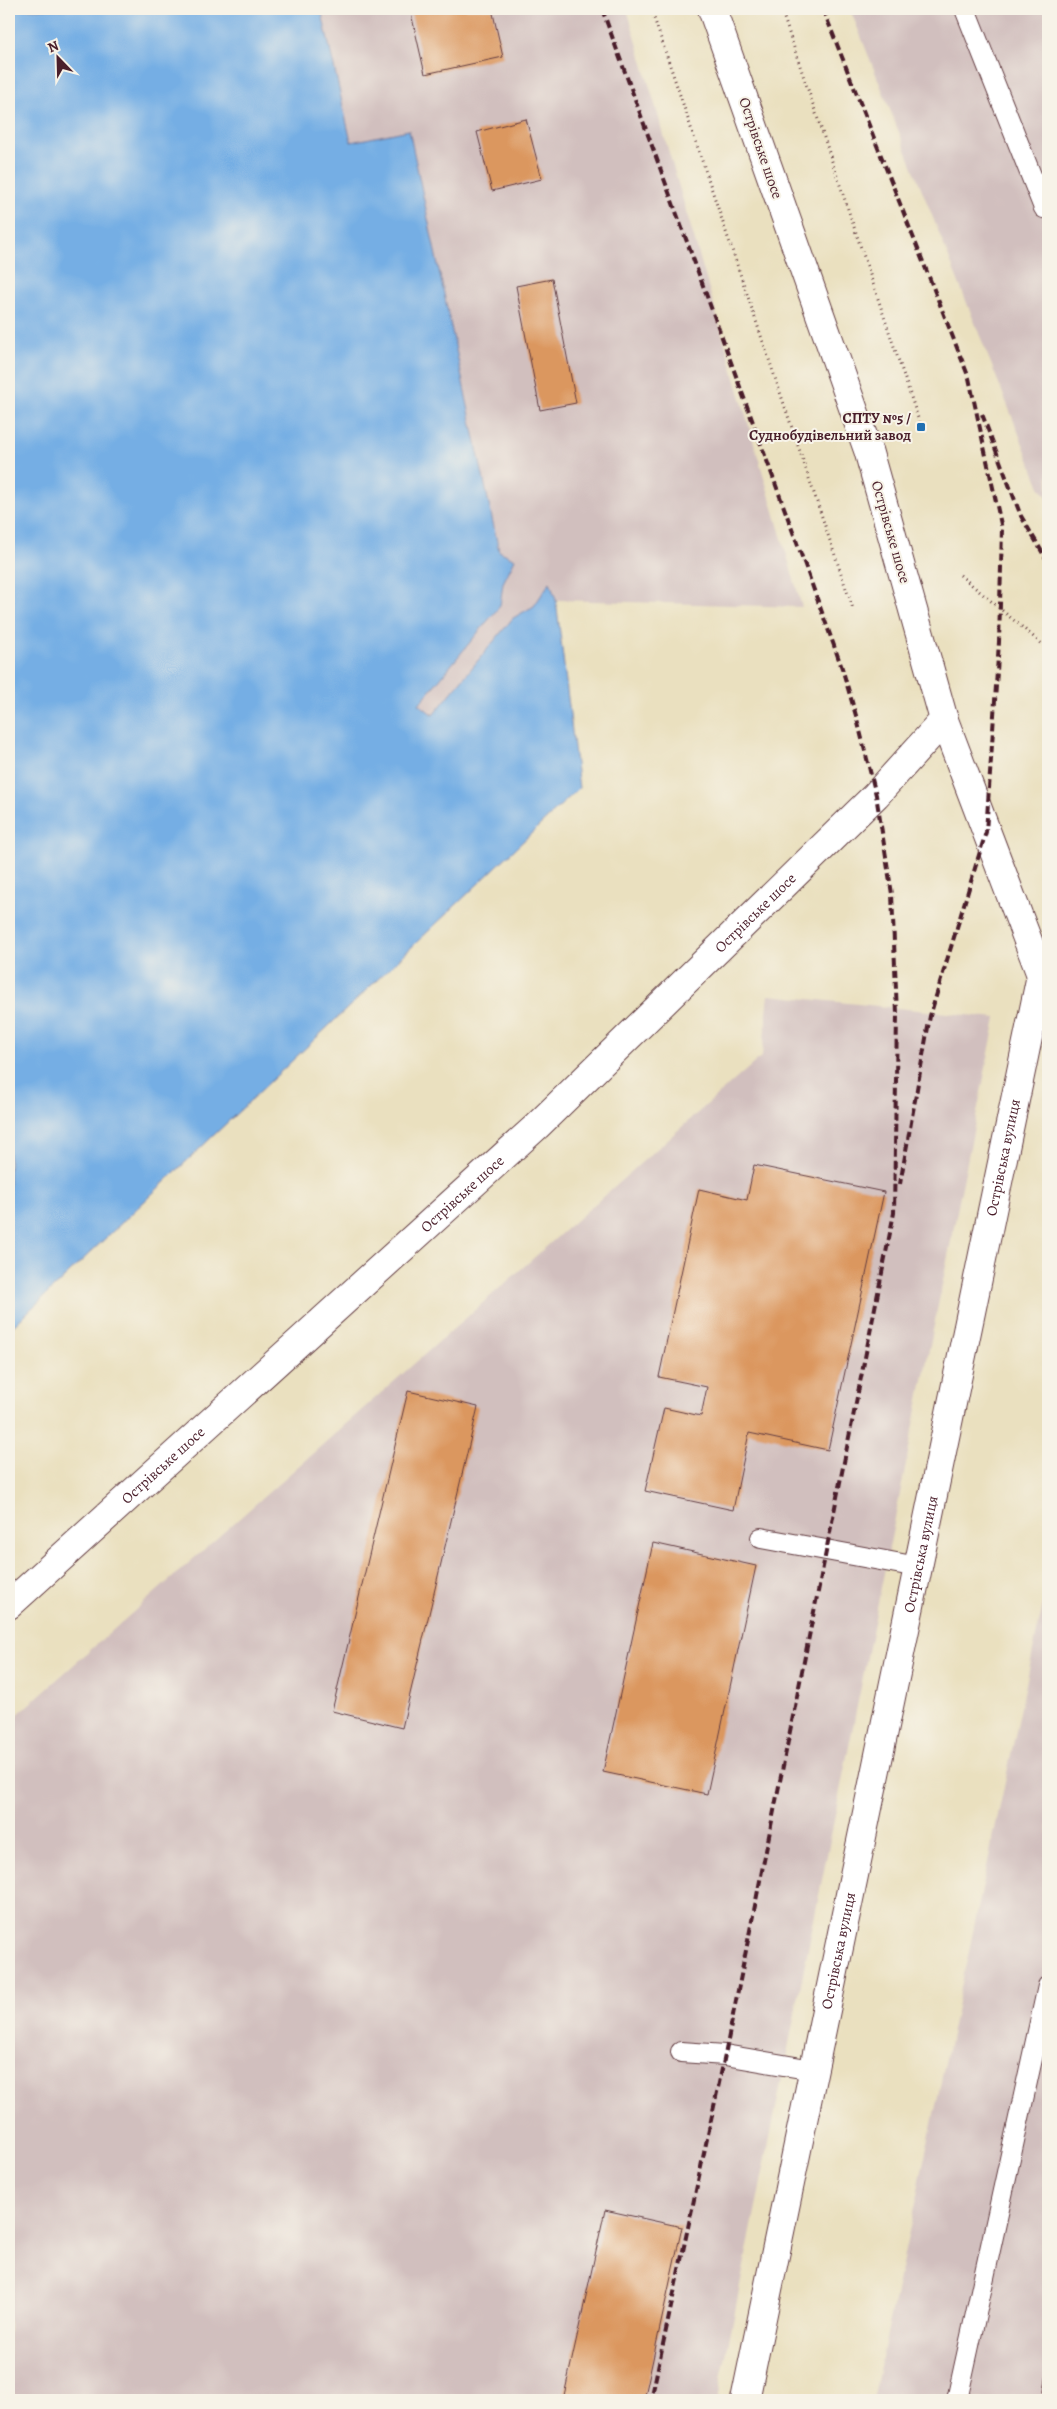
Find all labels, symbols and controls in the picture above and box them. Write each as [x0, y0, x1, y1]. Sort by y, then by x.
north arrow [32, 32, 82, 82]
text: N [45, 36, 62, 57]
street label: Острівське шосе [734, 95, 788, 202]
place label: СПТУ №5 / Суднобудівельний завод [749, 408, 911, 445]
marker: СПТУ №5 / Суднобудівельний завод [915, 421, 927, 433]
street label: Острівське шосе [867, 478, 915, 586]
street label: Острівське шосе [710, 868, 800, 957]
street label: Острівська вулиця [981, 1097, 1025, 1218]
street label: Острівське шосе [416, 1151, 508, 1237]
street label: Острівське шосе [117, 1422, 209, 1508]
street label: Острівська вулиця [899, 1494, 943, 1614]
street label: Острівська вулиця [816, 1890, 860, 2011]

